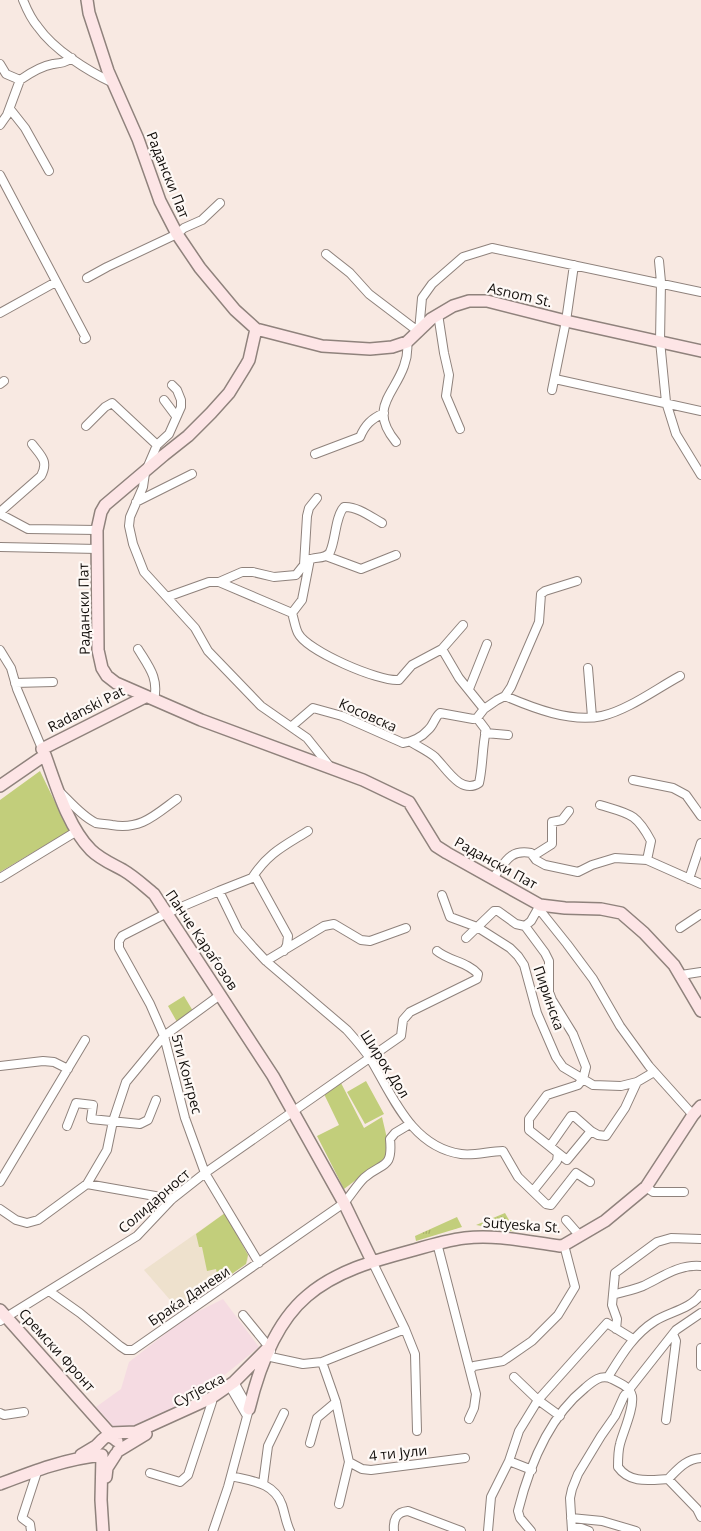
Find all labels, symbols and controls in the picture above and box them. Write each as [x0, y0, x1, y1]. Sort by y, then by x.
street label: Радански Пат [142, 129, 195, 221]
street label: Asnom St. [486, 278, 554, 311]
street label: Радански Пат [73, 562, 94, 655]
street label: Radanski Pat [44, 681, 127, 736]
street label: Косовска [336, 693, 400, 736]
street label: Радански Пат [451, 832, 541, 893]
street label: Панче Караѓозов [162, 886, 243, 994]
street label: Пиринска [530, 963, 569, 1033]
street label: Широк Дол [356, 1026, 414, 1101]
street label: 5ти Конгрес [168, 1032, 207, 1116]
street label: Солидарност [114, 1164, 194, 1237]
street label: Sutyeska St. [483, 1212, 562, 1237]
street label: Браќа Даневи [144, 1261, 233, 1330]
street label: Сремски Фронт [15, 1304, 100, 1396]
street label: Сутјеска [170, 1368, 228, 1411]
street label: 4 ти Јули [368, 1440, 428, 1465]

